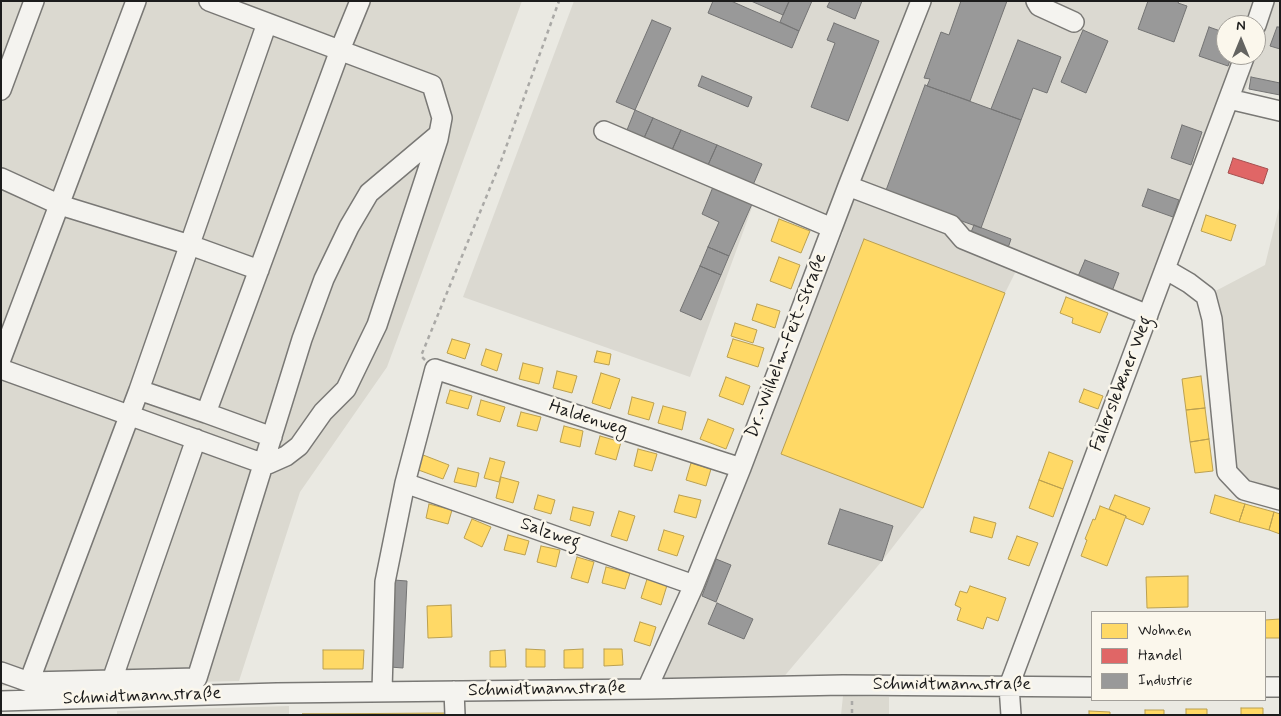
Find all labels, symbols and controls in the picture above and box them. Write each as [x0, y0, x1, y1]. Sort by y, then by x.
north arrow [1216, 15, 1266, 65]
text: N [1236, 17, 1246, 35]
street label: Dr.-Wilhelm-Feit-Straße [742, 251, 832, 441]
street label: Fallerslebener Weg [1086, 313, 1158, 455]
street label: Haldenweg [546, 396, 630, 442]
street label: Salzweg [517, 514, 583, 554]
legend [1091, 611, 1266, 701]
text: Wohnen [1138, 621, 1192, 641]
text: Handel [1138, 646, 1182, 666]
text: Industrie [1138, 671, 1193, 691]
street label: Schmidtmannstraße [873, 674, 1031, 696]
street label: Schmidtmannstraße [468, 678, 626, 702]
street label: Schmidtmannstraße [63, 683, 221, 711]

